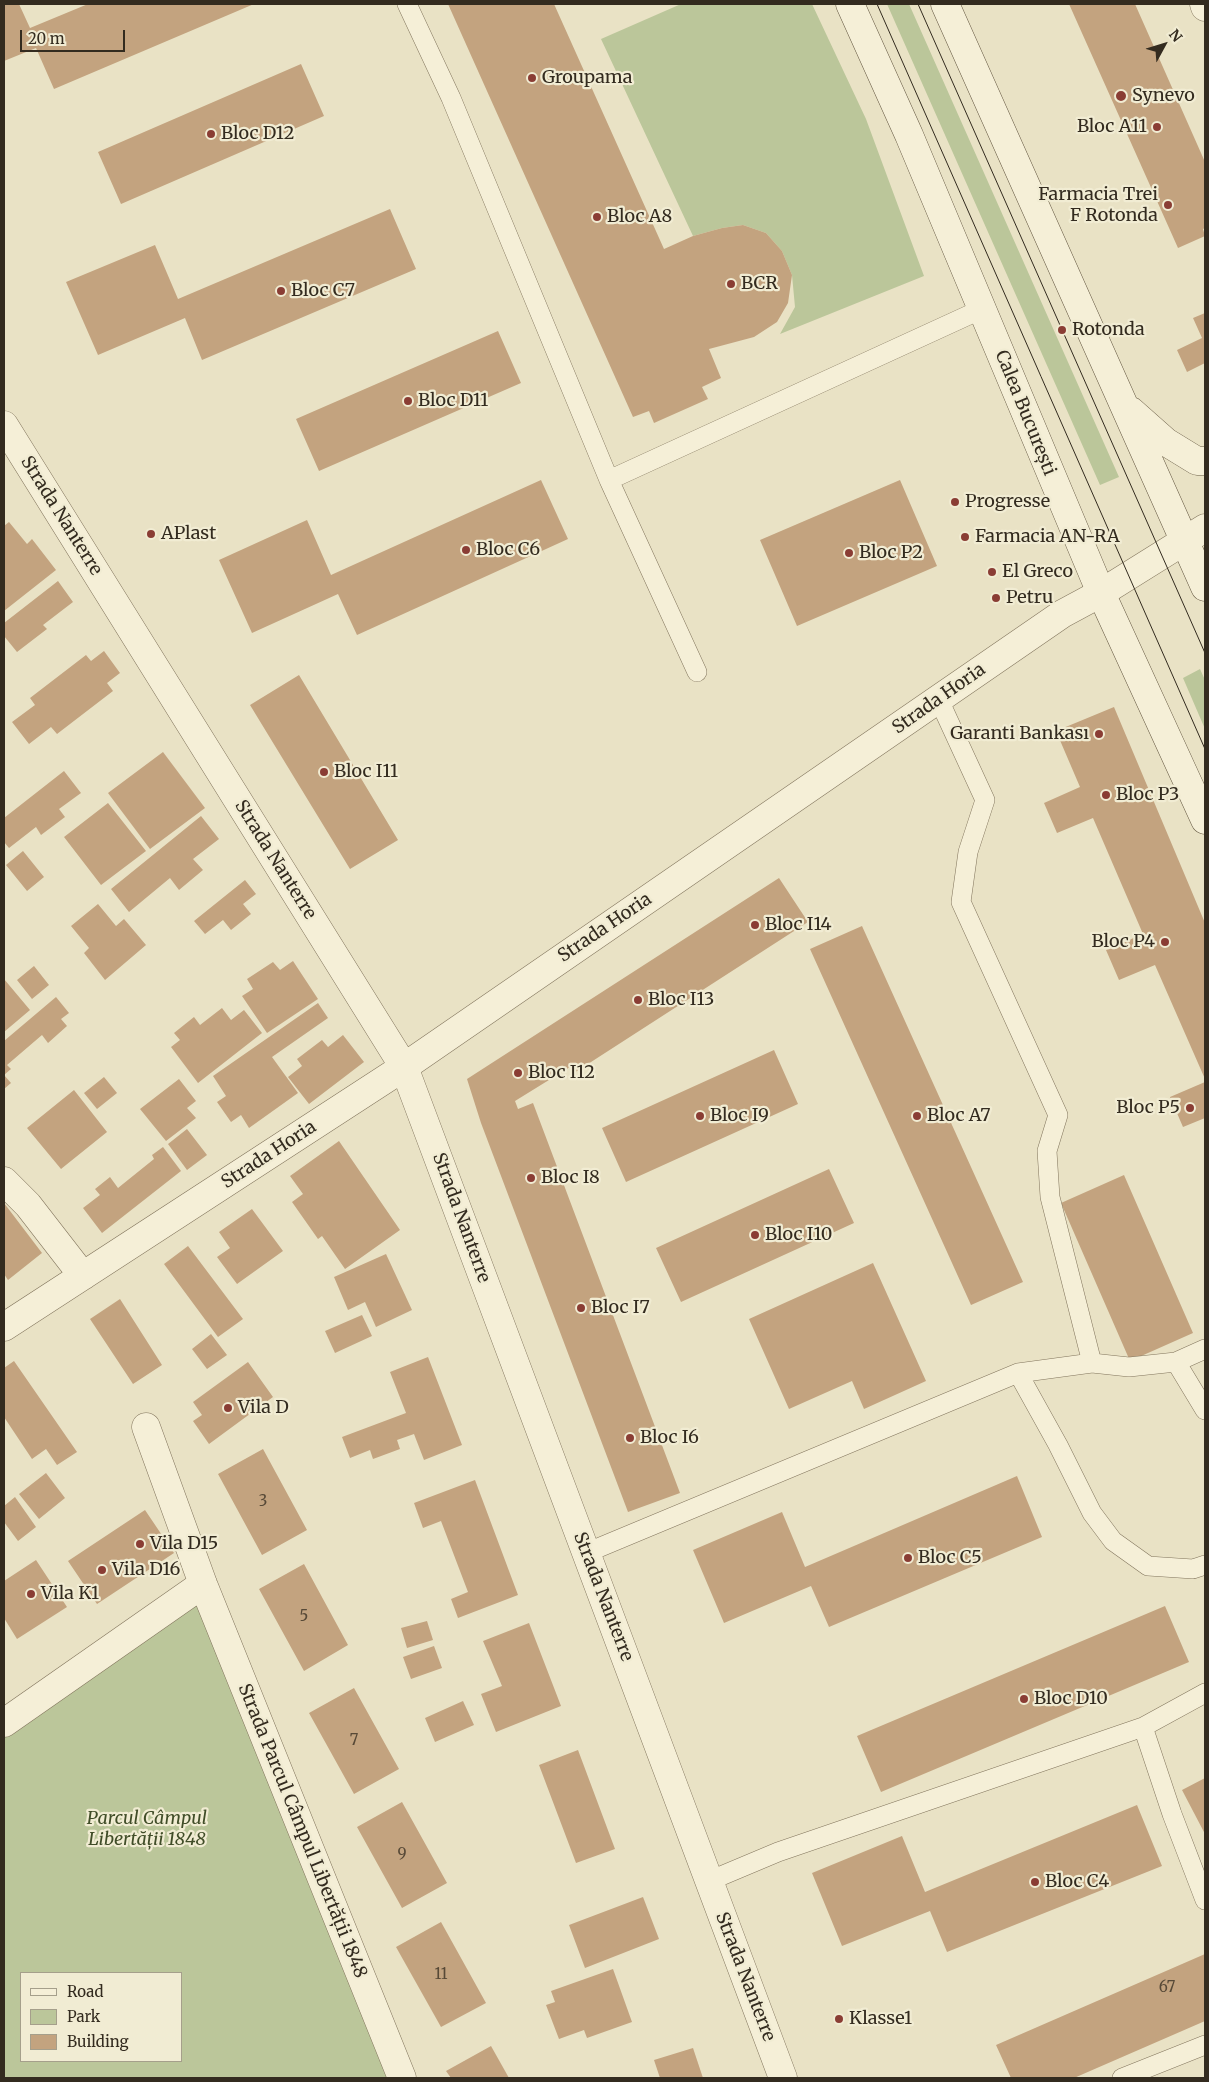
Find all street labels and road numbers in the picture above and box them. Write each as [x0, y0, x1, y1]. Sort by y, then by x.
street label: Calea București [990, 347, 1060, 479]
street label: Strada Nanterre [16, 452, 106, 580]
street label: Strada Horia [888, 659, 990, 739]
street label: Strada Nanterre [230, 796, 320, 924]
street label: Strada Horia [554, 889, 656, 967]
street label: Strada Horia [218, 1116, 320, 1194]
street label: Strada Nanterre [428, 1150, 494, 1286]
street label: Strada Nanterre [568, 1529, 638, 1665]
street label: Strada Parcul Câmpul Libertății 1848 [233, 1681, 371, 1981]
street label: Strada Nanterre [710, 1909, 780, 2045]

